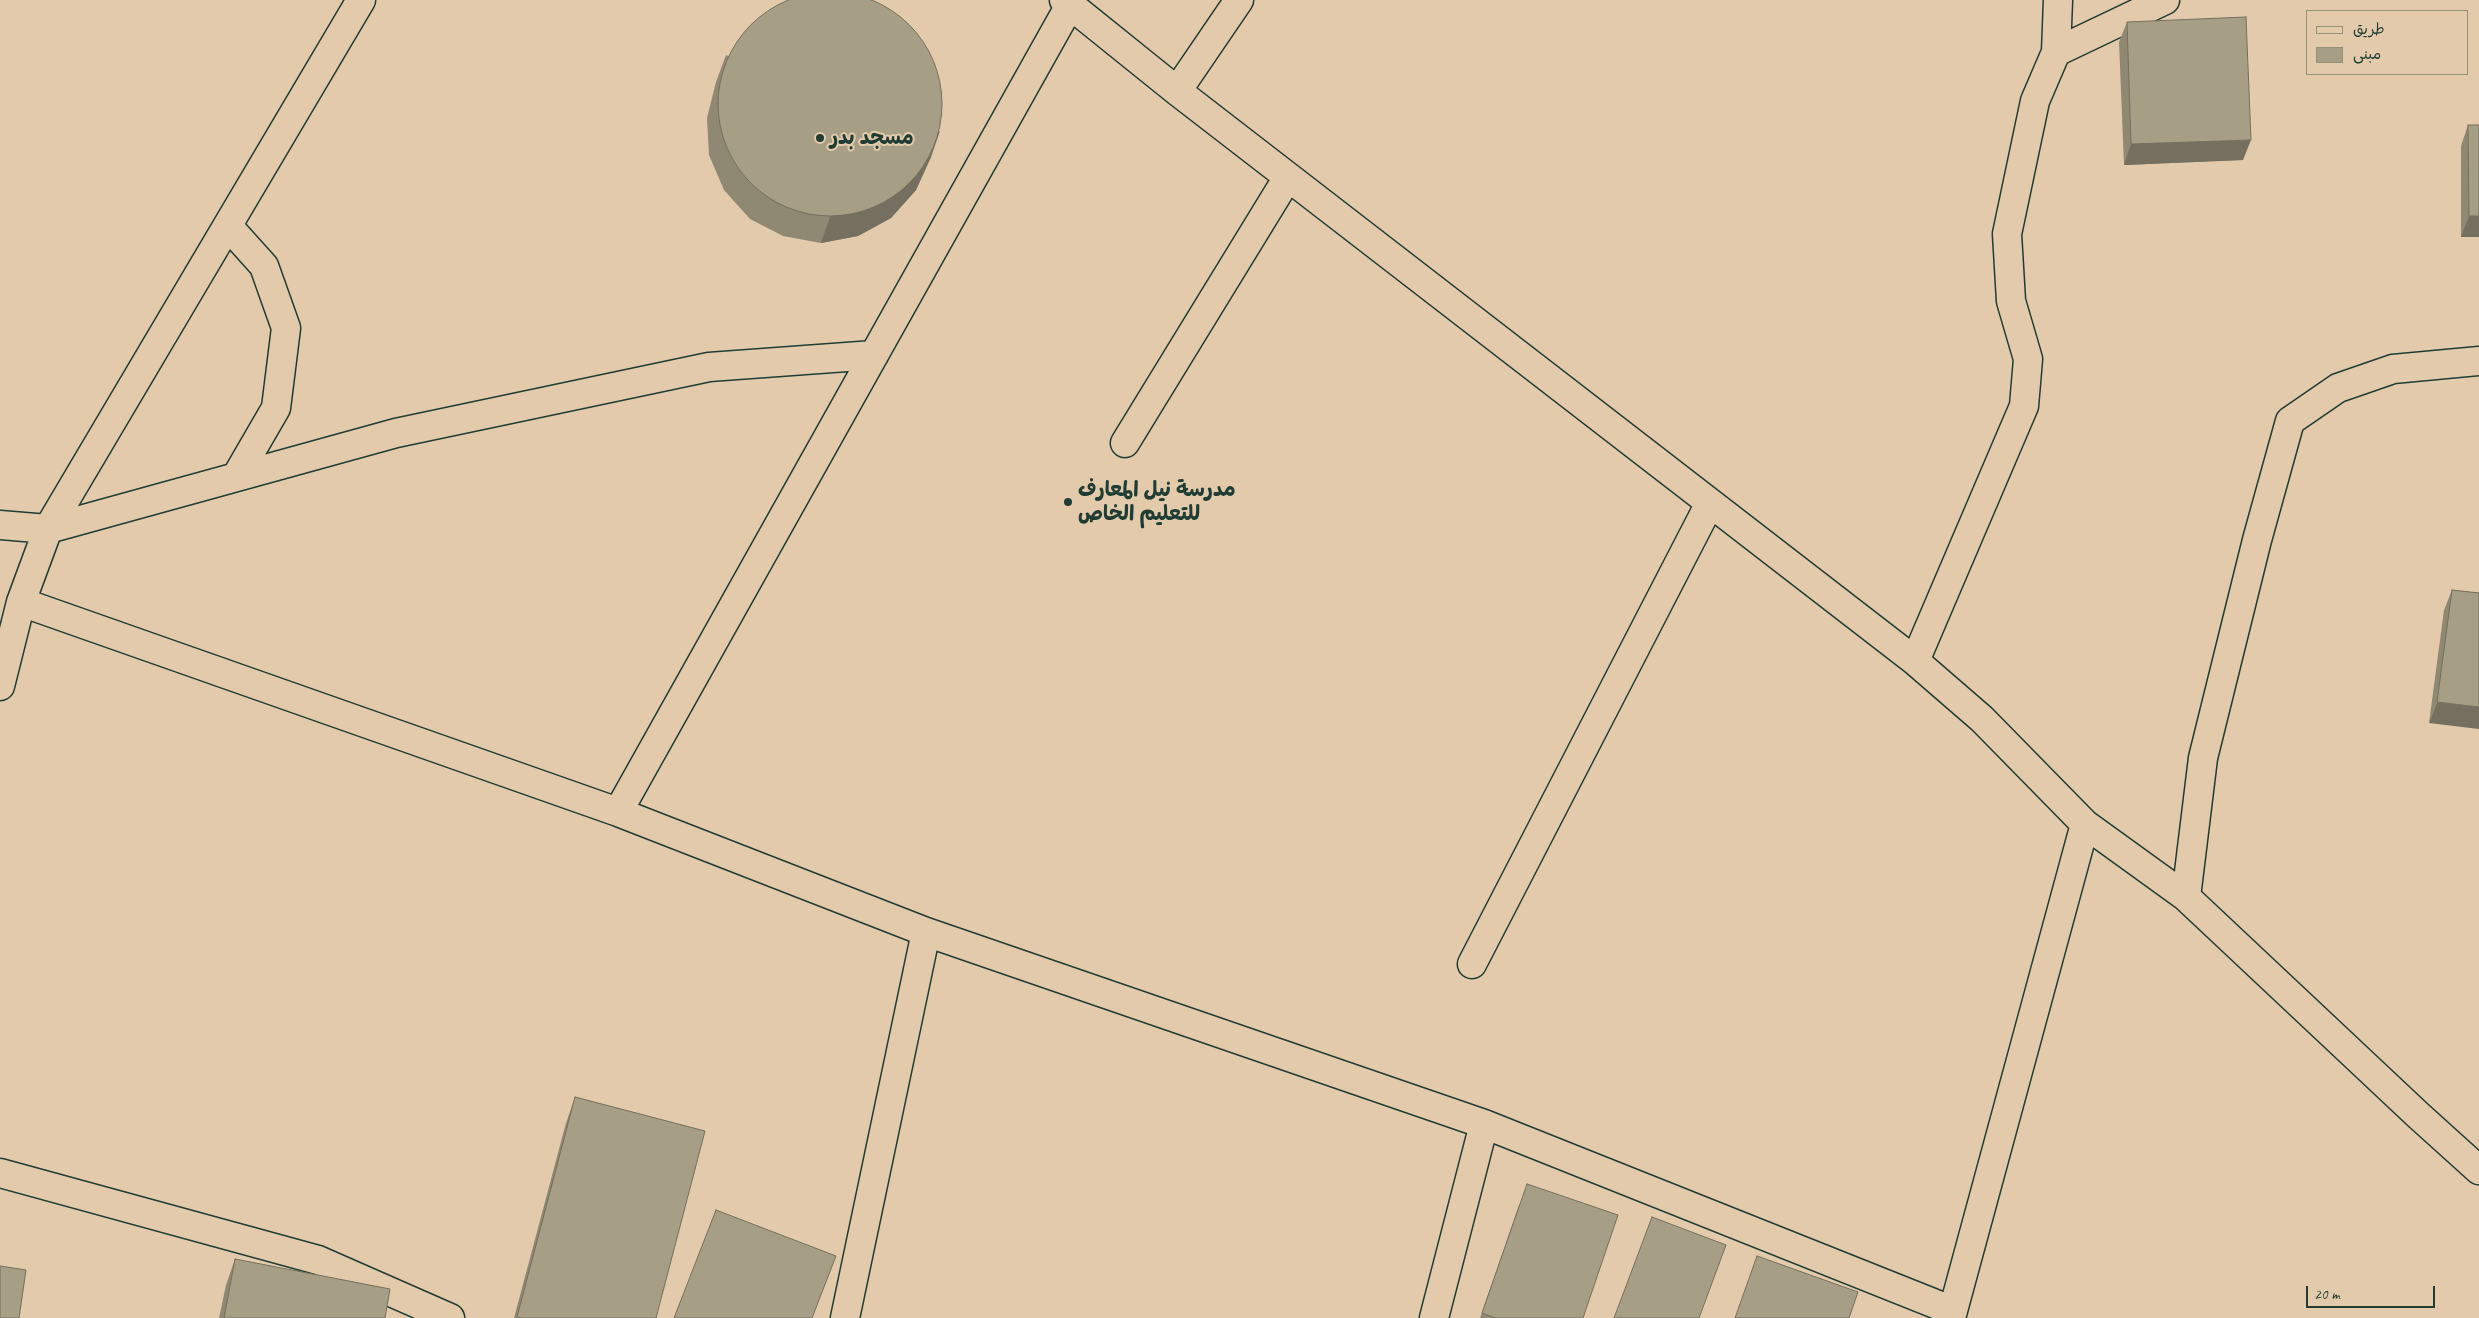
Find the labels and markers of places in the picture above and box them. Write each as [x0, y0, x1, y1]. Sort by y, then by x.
place label: مسجد بدر [830, 125, 914, 151]
marker: مسجد بدر [814, 132, 826, 144]
place label: مدرسة نيل المعارف للتعليم الخاص [1078, 477, 1236, 527]
marker: مدرسة نيل المعارف للتعليم الخاص [1062, 496, 1074, 508]

